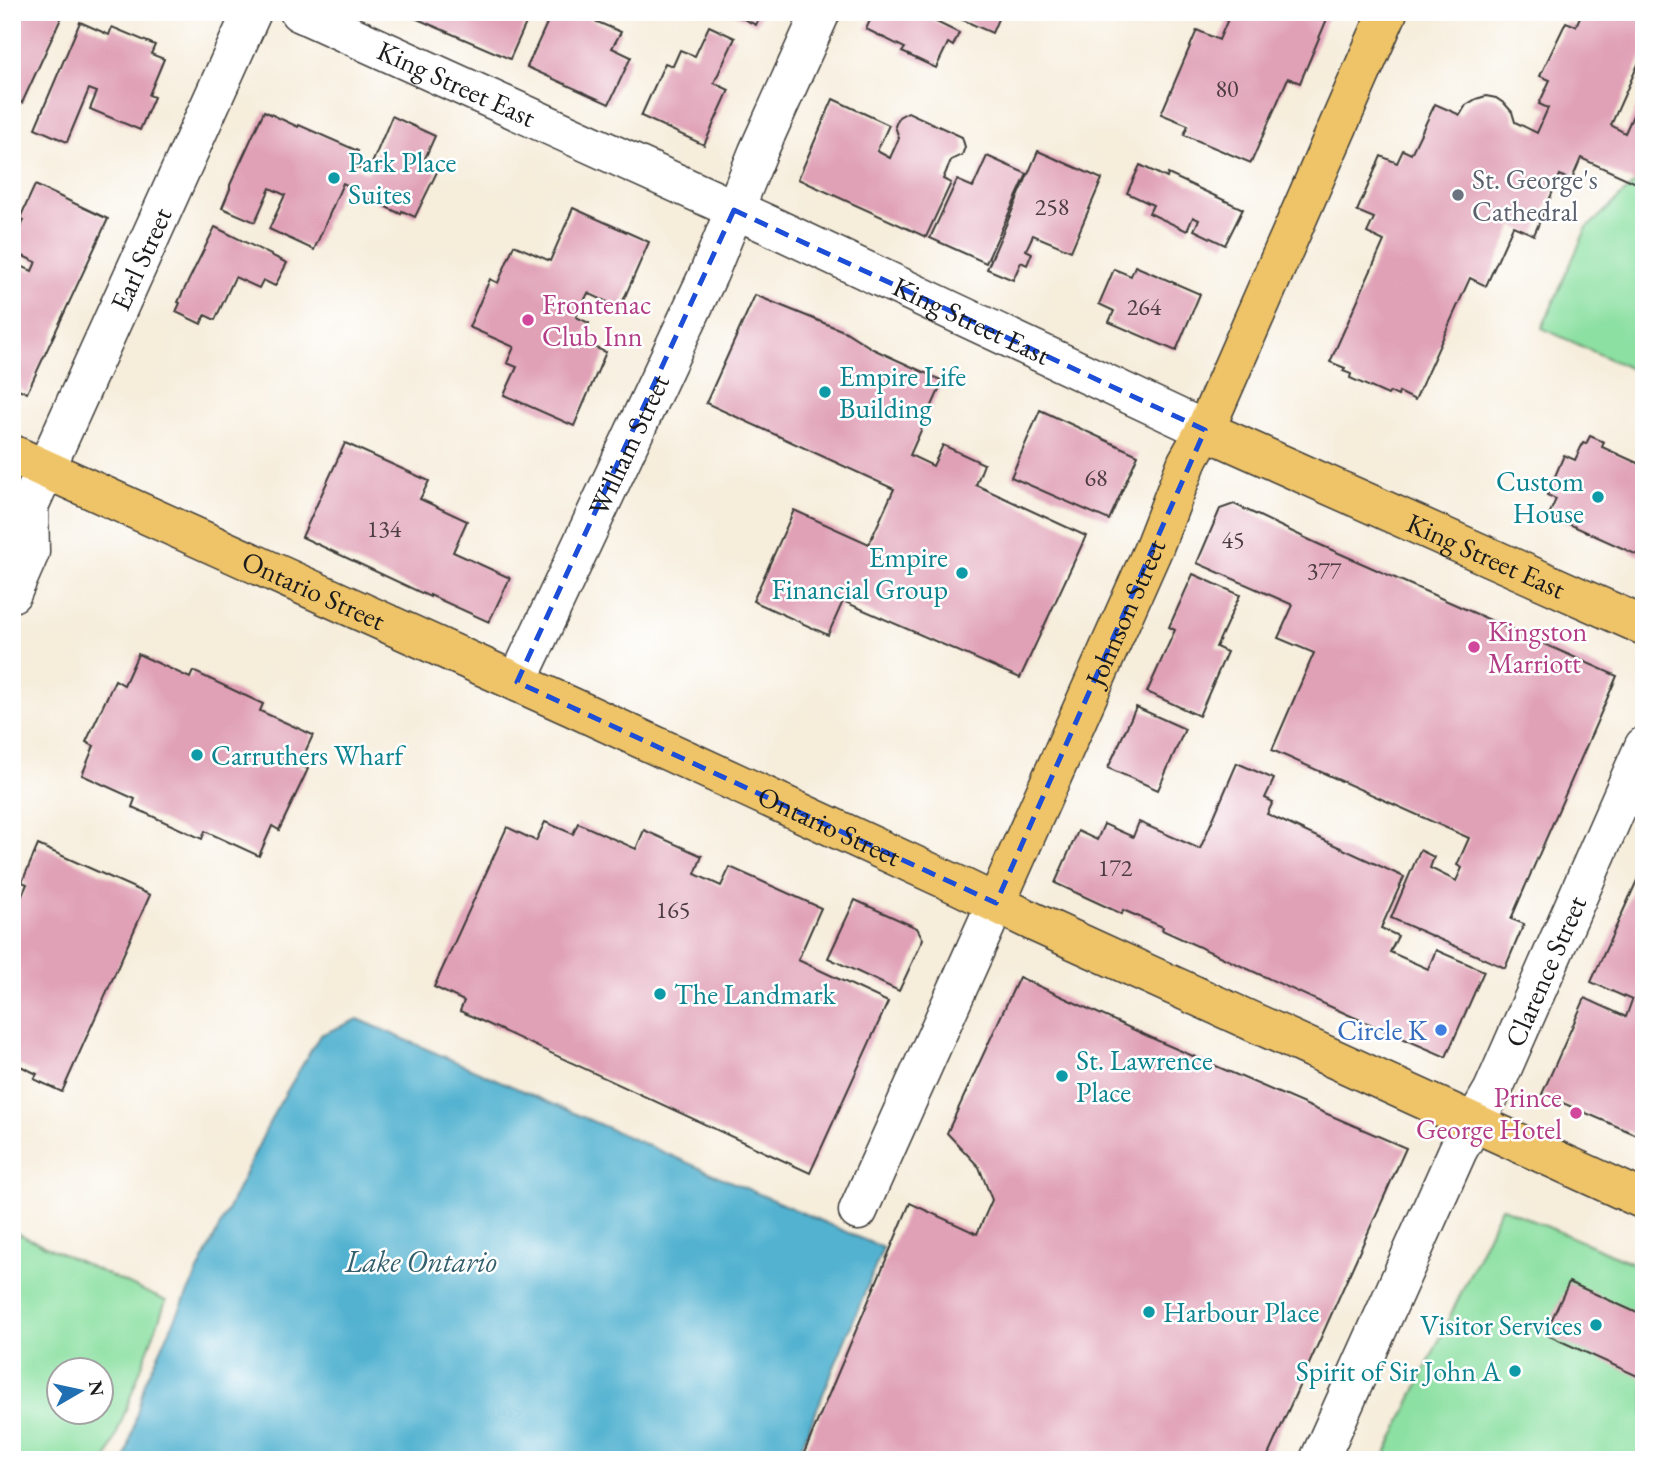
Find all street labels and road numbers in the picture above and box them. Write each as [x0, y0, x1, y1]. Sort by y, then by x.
street label: King Street East [372, 32, 542, 135]
street label: Earl Street [102, 201, 180, 316]
street label: King Street East [887, 268, 1056, 373]
street label: William Street [580, 368, 677, 521]
street label: King Street East [1401, 505, 1571, 607]
street label: Johnson Street [1076, 534, 1173, 693]
street label: Ontario Street [236, 542, 391, 638]
street label: Ontario Street [752, 777, 907, 874]
street label: Clarence Street [1496, 890, 1594, 1052]

